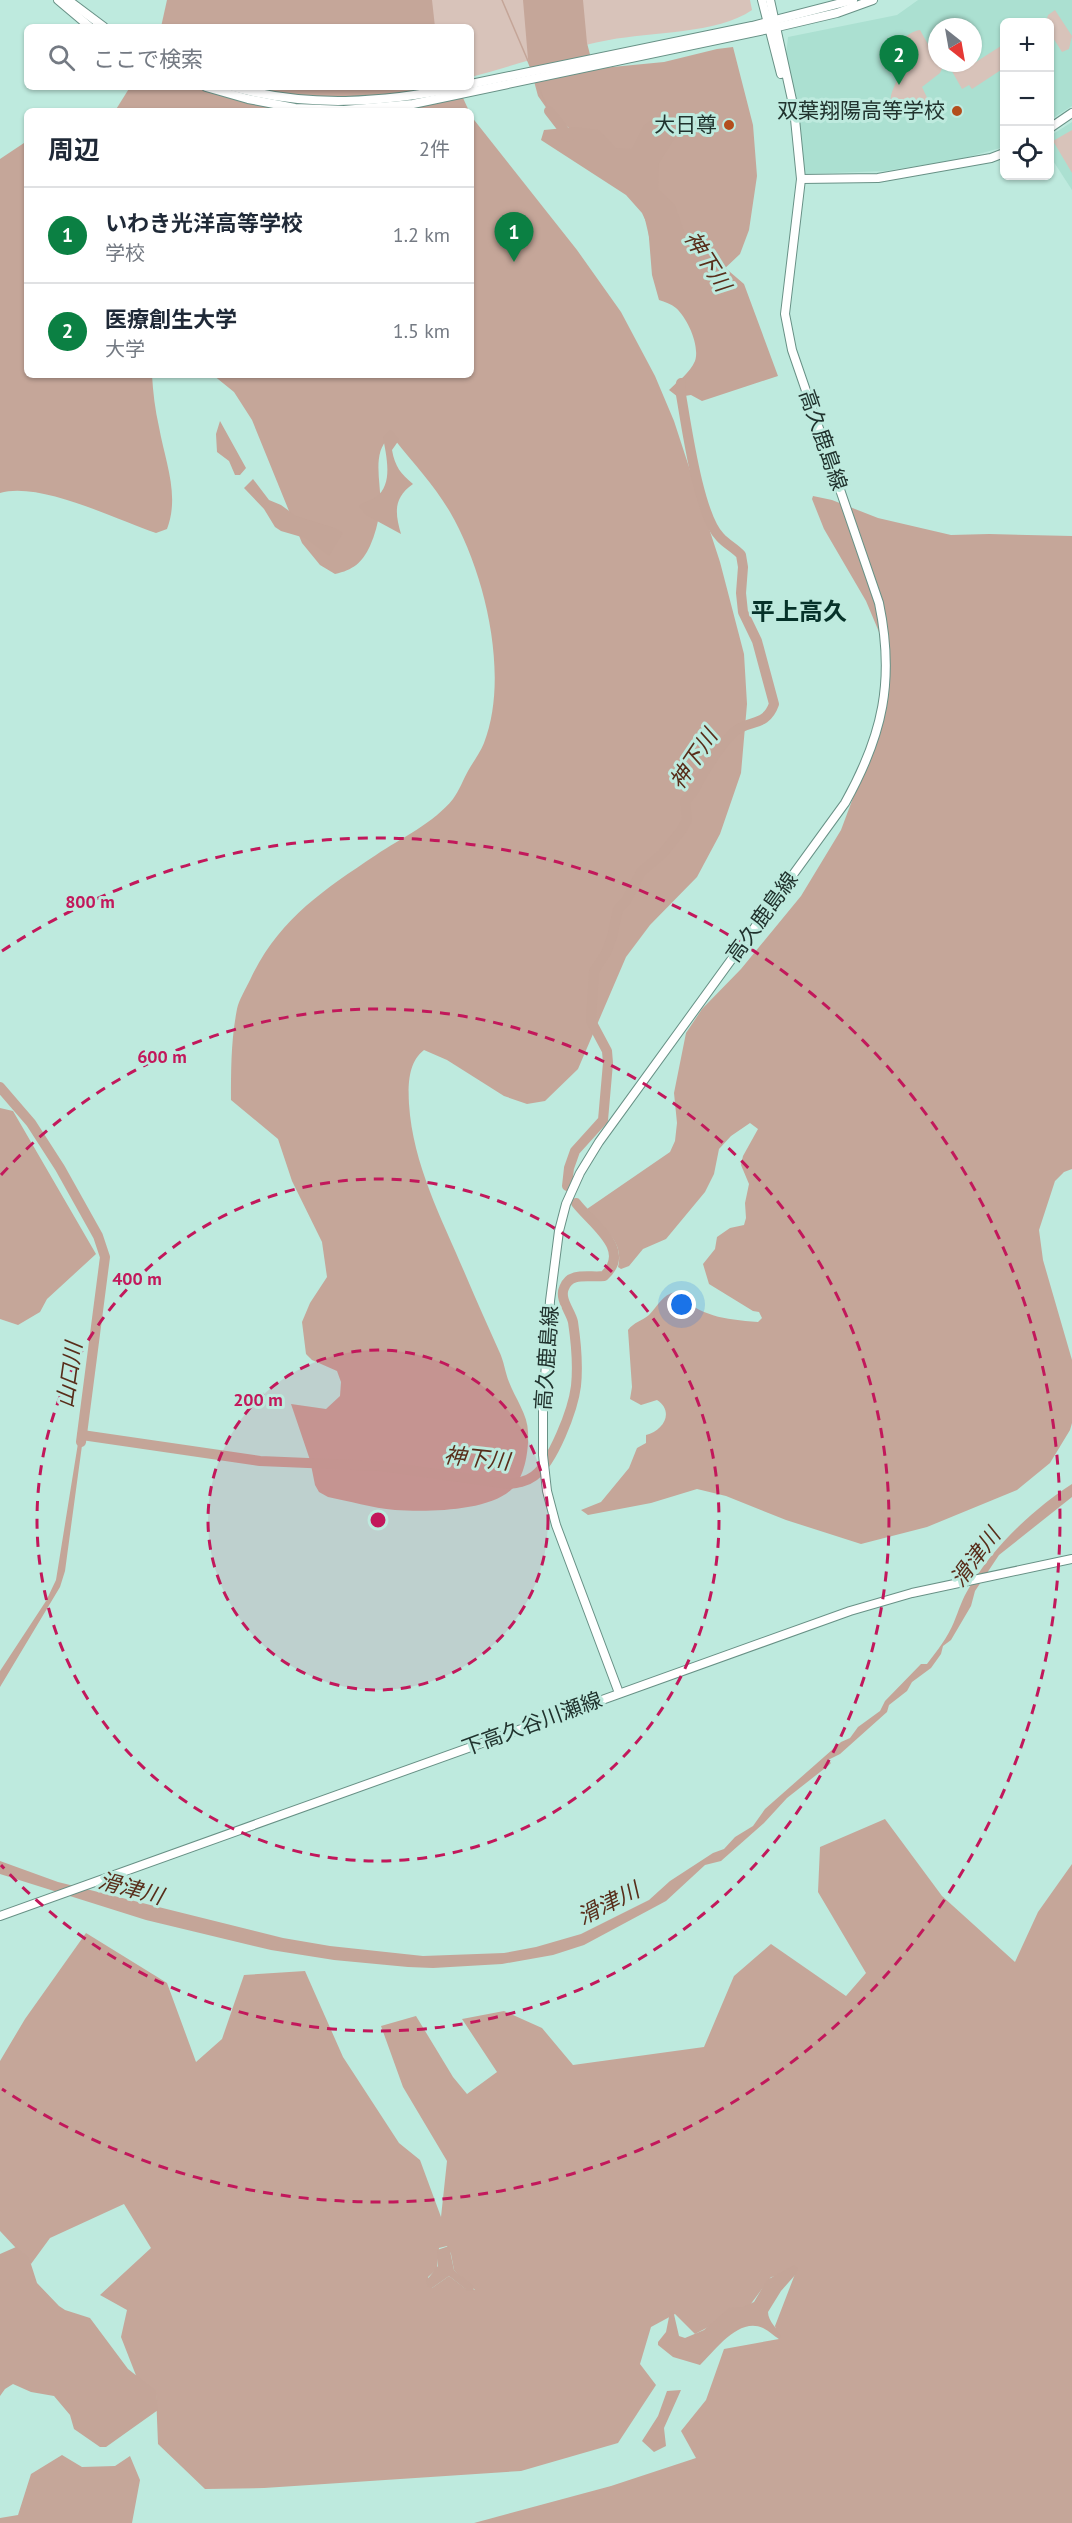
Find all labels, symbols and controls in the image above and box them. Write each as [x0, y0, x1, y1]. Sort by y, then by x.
north arrow [928, 18, 982, 72]
map controls [1000, 18, 1054, 180]
button: + [1000, 18, 1054, 72]
search box [24, 24, 474, 90]
pin: 2 [880, 36, 918, 85]
icon: search [45, 41, 78, 74]
text: ここで検索 [93, 45, 203, 73]
button: − [1000, 72, 1054, 126]
place label: 双葉翔陽高等学校 [777, 97, 945, 124]
marker: 双葉翔陽高等学校 [950, 104, 964, 118]
place label: 大日尊 [654, 111, 717, 138]
marker: 大日尊 [722, 118, 736, 132]
button: locate [1000, 126, 1054, 180]
text: 周辺 [48, 133, 100, 166]
text: 2件 [419, 136, 450, 162]
text: いわき光洋高等学校 [105, 209, 303, 237]
pin: 1 [494, 212, 534, 262]
text: 1 [62, 222, 73, 248]
text: 1.2 km [393, 222, 450, 248]
water label: 神下川 [679, 226, 738, 298]
text: 学校 [105, 240, 145, 266]
text: 医療創生大学 [105, 305, 237, 333]
text: 2 [62, 318, 73, 344]
text: 1.5 km [393, 318, 450, 344]
text: 大学 [105, 336, 145, 362]
street label: 高久鹿島線 [794, 386, 853, 494]
district label: 平上高久 [751, 596, 847, 627]
water label: 神下川 [663, 722, 724, 794]
street label: 高久鹿島線 [720, 866, 803, 967]
text: 800 m [65, 890, 115, 913]
text: 600 m [137, 1045, 187, 1068]
text: 400 m [112, 1267, 162, 1290]
your location [667, 1290, 696, 1319]
street label: 高久鹿島線 [529, 1305, 564, 1411]
water label: 山口川 [51, 1338, 88, 1410]
text: 200 m [233, 1388, 283, 1411]
water label: 神下川 [443, 1441, 513, 1476]
centre of rings [368, 1510, 388, 1530]
water label: 滑津川 [944, 1521, 1007, 1592]
street label: 下高久谷川瀬線 [458, 1686, 606, 1761]
water label: 滑津川 [95, 1866, 168, 1911]
water label: 滑津川 [572, 1875, 646, 1930]

